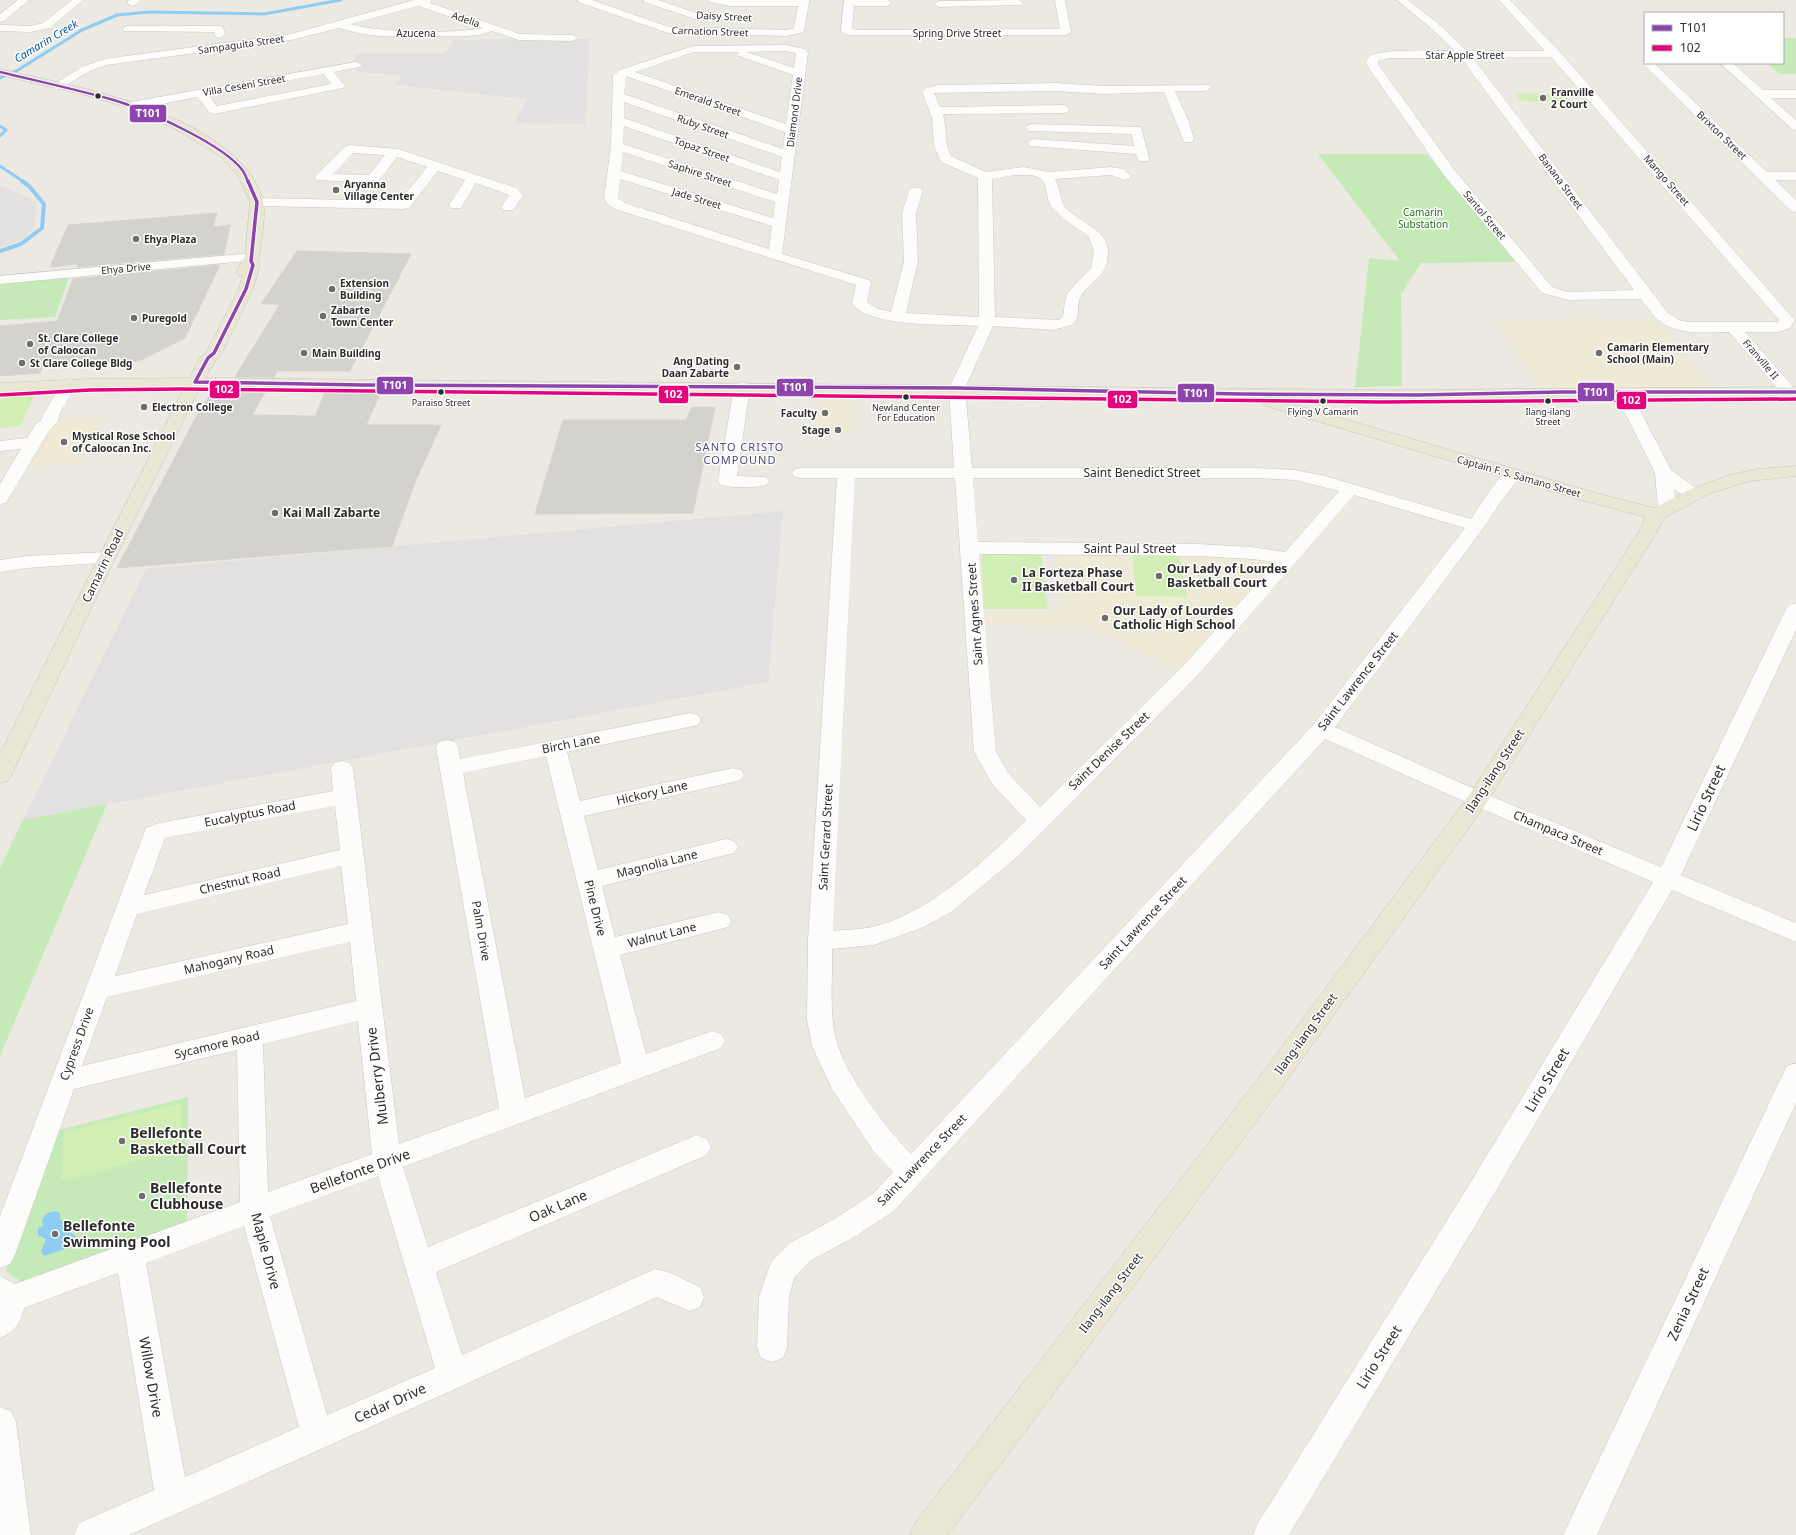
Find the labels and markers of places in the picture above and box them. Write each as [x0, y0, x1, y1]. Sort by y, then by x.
place label: Franville 2 Court [1551, 85, 1594, 111]
unlabelled marker [93, 91, 103, 101]
marker: Franville 2 Court [1538, 93, 1548, 103]
place label: Aryanna Village Center [344, 177, 415, 203]
marker: Aryanna Village Center [331, 185, 341, 195]
place label: Ehya Plaza [144, 232, 197, 246]
marker: Ehya Plaza [131, 234, 141, 244]
place label: Extension Building [340, 276, 389, 302]
marker: Extension Building [327, 284, 337, 294]
place label: Zabarte Town Center [331, 303, 394, 329]
place label: Puregold [142, 311, 187, 325]
marker: Zabarte Town Center [318, 311, 328, 321]
marker: Puregold [129, 313, 139, 323]
place label: St. Clare College of Caloocan [38, 331, 118, 357]
marker: St. Clare College of Caloocan [25, 339, 35, 349]
place label: Camarin Elementary School (Main) [1607, 340, 1709, 366]
place label: Main Building [312, 346, 381, 360]
marker: Main Building [299, 348, 309, 358]
marker: Camarin Elementary School (Main) [1594, 348, 1604, 358]
place label: Ang Dating Daan Zabarte [662, 354, 729, 380]
place label: St Clare College Bldg [30, 356, 132, 370]
marker: St Clare College Bldg [17, 358, 27, 368]
marker: Ang Dating Daan Zabarte [732, 362, 742, 372]
marker: Paraiso Street [436, 387, 446, 397]
marker: Newland Center For Education [901, 392, 911, 402]
place label: Paraiso Street [412, 396, 471, 409]
marker: Flying V Camarin [1318, 396, 1328, 406]
marker: Ilang-ilang Street [1543, 396, 1553, 406]
place label: Electron College [152, 400, 233, 414]
place label: Newland Center For Education [872, 401, 940, 424]
marker: Electron College [139, 402, 149, 412]
place label: Flying V Camarin [1288, 405, 1358, 418]
place label: Ilang-ilang Street [1525, 405, 1571, 428]
place label: Faculty [781, 406, 817, 420]
marker: Faculty [820, 408, 830, 418]
place label: Stage [802, 423, 830, 437]
marker: Stage [833, 425, 843, 435]
place label: Mystical Rose School of Caloocan Inc. [72, 429, 175, 455]
marker: Mystical Rose School of Caloocan Inc. [59, 437, 69, 447]
place label: Kai Mall Zabarte [283, 504, 380, 521]
marker: Kai Mall Zabarte [270, 508, 280, 518]
place label: Our Lady of Lourdes Basketball Court [1167, 560, 1287, 591]
place label: La Forteza Phase II Basketball Court [1022, 564, 1134, 595]
marker: Our Lady of Lourdes Basketball Court [1154, 571, 1164, 581]
marker: La Forteza Phase II Basketball Court [1009, 575, 1019, 585]
place label: Our Lady of Lourdes Catholic High School [1113, 602, 1235, 633]
marker: Our Lady of Lourdes Catholic High School [1100, 613, 1110, 623]
place label: Bellefonte Basketball Court [130, 1123, 246, 1158]
marker: Bellefonte Basketball Court [117, 1136, 127, 1146]
place label: Bellefonte Clubhouse [150, 1178, 223, 1213]
marker: Bellefonte Clubhouse [137, 1191, 147, 1201]
place label: Bellefonte Swimming Pool [63, 1216, 170, 1251]
marker: Bellefonte Swimming Pool [50, 1229, 60, 1239]

